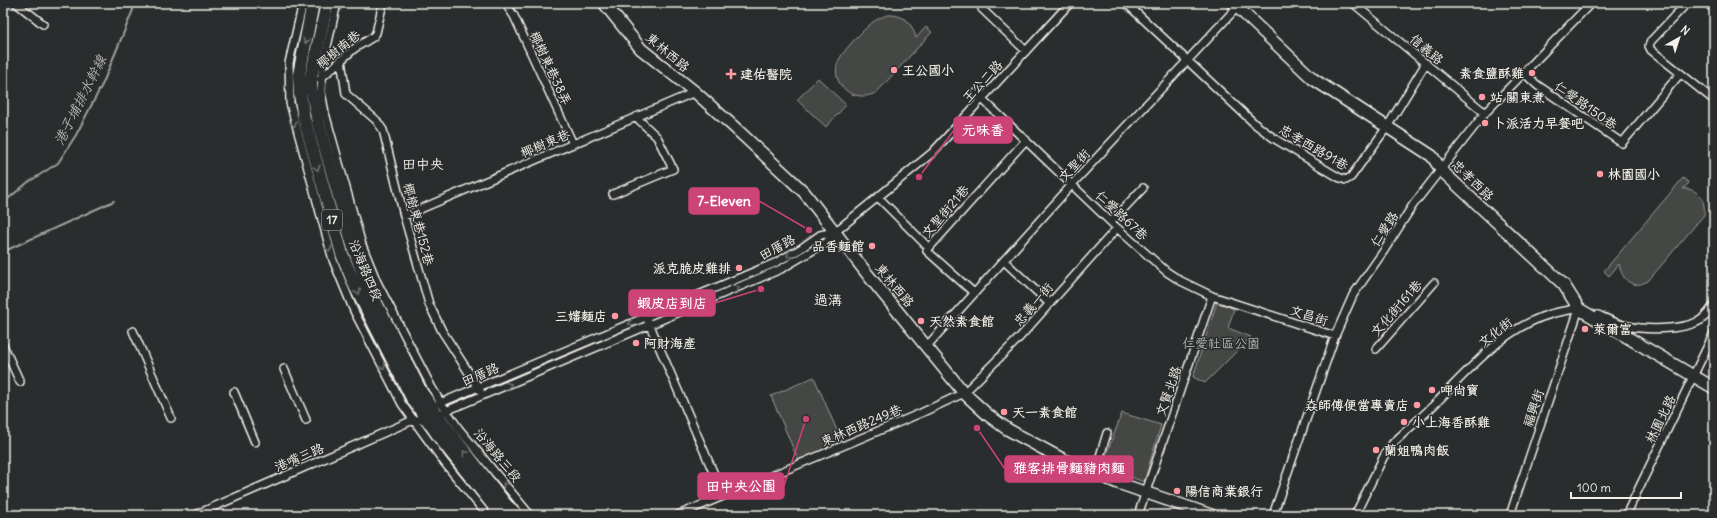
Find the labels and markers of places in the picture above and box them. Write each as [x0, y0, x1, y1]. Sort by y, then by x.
place label: 王公國小 [902, 62, 954, 79]
marker: 王公國小 [889, 65, 899, 75]
place label: 素食鹽酥雞 [1459, 65, 1524, 82]
place label: 建佑醫院 [740, 66, 792, 83]
marker: 建佑醫院 [725, 68, 737, 80]
marker: 素食鹽酥雞 [1527, 68, 1537, 78]
place label: 站 關東煮 [1490, 89, 1545, 106]
marker: 站 關東煮 [1477, 92, 1487, 102]
place label: 卜派活力早餐吧 [1493, 115, 1584, 132]
callout: 元味香 [954, 117, 1012, 143]
marker: 卜派活力早餐吧 [1480, 118, 1490, 128]
place label: 林園國小 [1608, 166, 1660, 183]
marker: 林園國小 [1595, 169, 1605, 179]
callout: 7-Eleven [689, 188, 759, 214]
place label: 品香麵館 [812, 238, 864, 255]
marker: 品香麵館 [867, 241, 877, 251]
place label: 派克脆皮雞排 [653, 260, 731, 277]
marker: 派克脆皮雞排 [734, 263, 744, 273]
callout: 蝦皮店到店 [629, 290, 715, 316]
place label: 三嬸麵店 [555, 308, 607, 325]
marker: 三嬸麵店 [610, 311, 620, 321]
place label: 天然素食館 [929, 313, 994, 330]
marker: 天然素食館 [916, 316, 926, 326]
place label: 萊爾富 [1593, 321, 1632, 338]
marker: 萊爾富 [1580, 324, 1590, 334]
place label: 阿財海產 [644, 335, 696, 352]
marker: 阿財海產 [631, 338, 641, 348]
place label: 呷尚寶 [1440, 382, 1479, 399]
marker: 呷尚寶 [1427, 385, 1437, 395]
place label: 𡘙師傅便當專賣店 [1305, 397, 1409, 414]
marker: 𡘙師傅便當專賣店 [1412, 400, 1422, 410]
place label: 天一素食館 [1012, 404, 1077, 421]
marker: 天一素食館 [999, 407, 1009, 417]
place label: 小上海香酥雞 [1412, 414, 1490, 431]
marker: 小上海香酥雞 [1399, 417, 1409, 427]
place label: 蘭姐鴨肉飯 [1384, 442, 1450, 459]
marker: 蘭姐鴨肉飯 [1371, 445, 1381, 455]
callout: 雅客排骨麵豬肉麵 [1005, 456, 1133, 482]
callout: 田中央公園 [698, 473, 784, 499]
place label: 陽信商業銀行 [1185, 483, 1263, 500]
marker: 陽信商業銀行 [1172, 486, 1182, 496]

